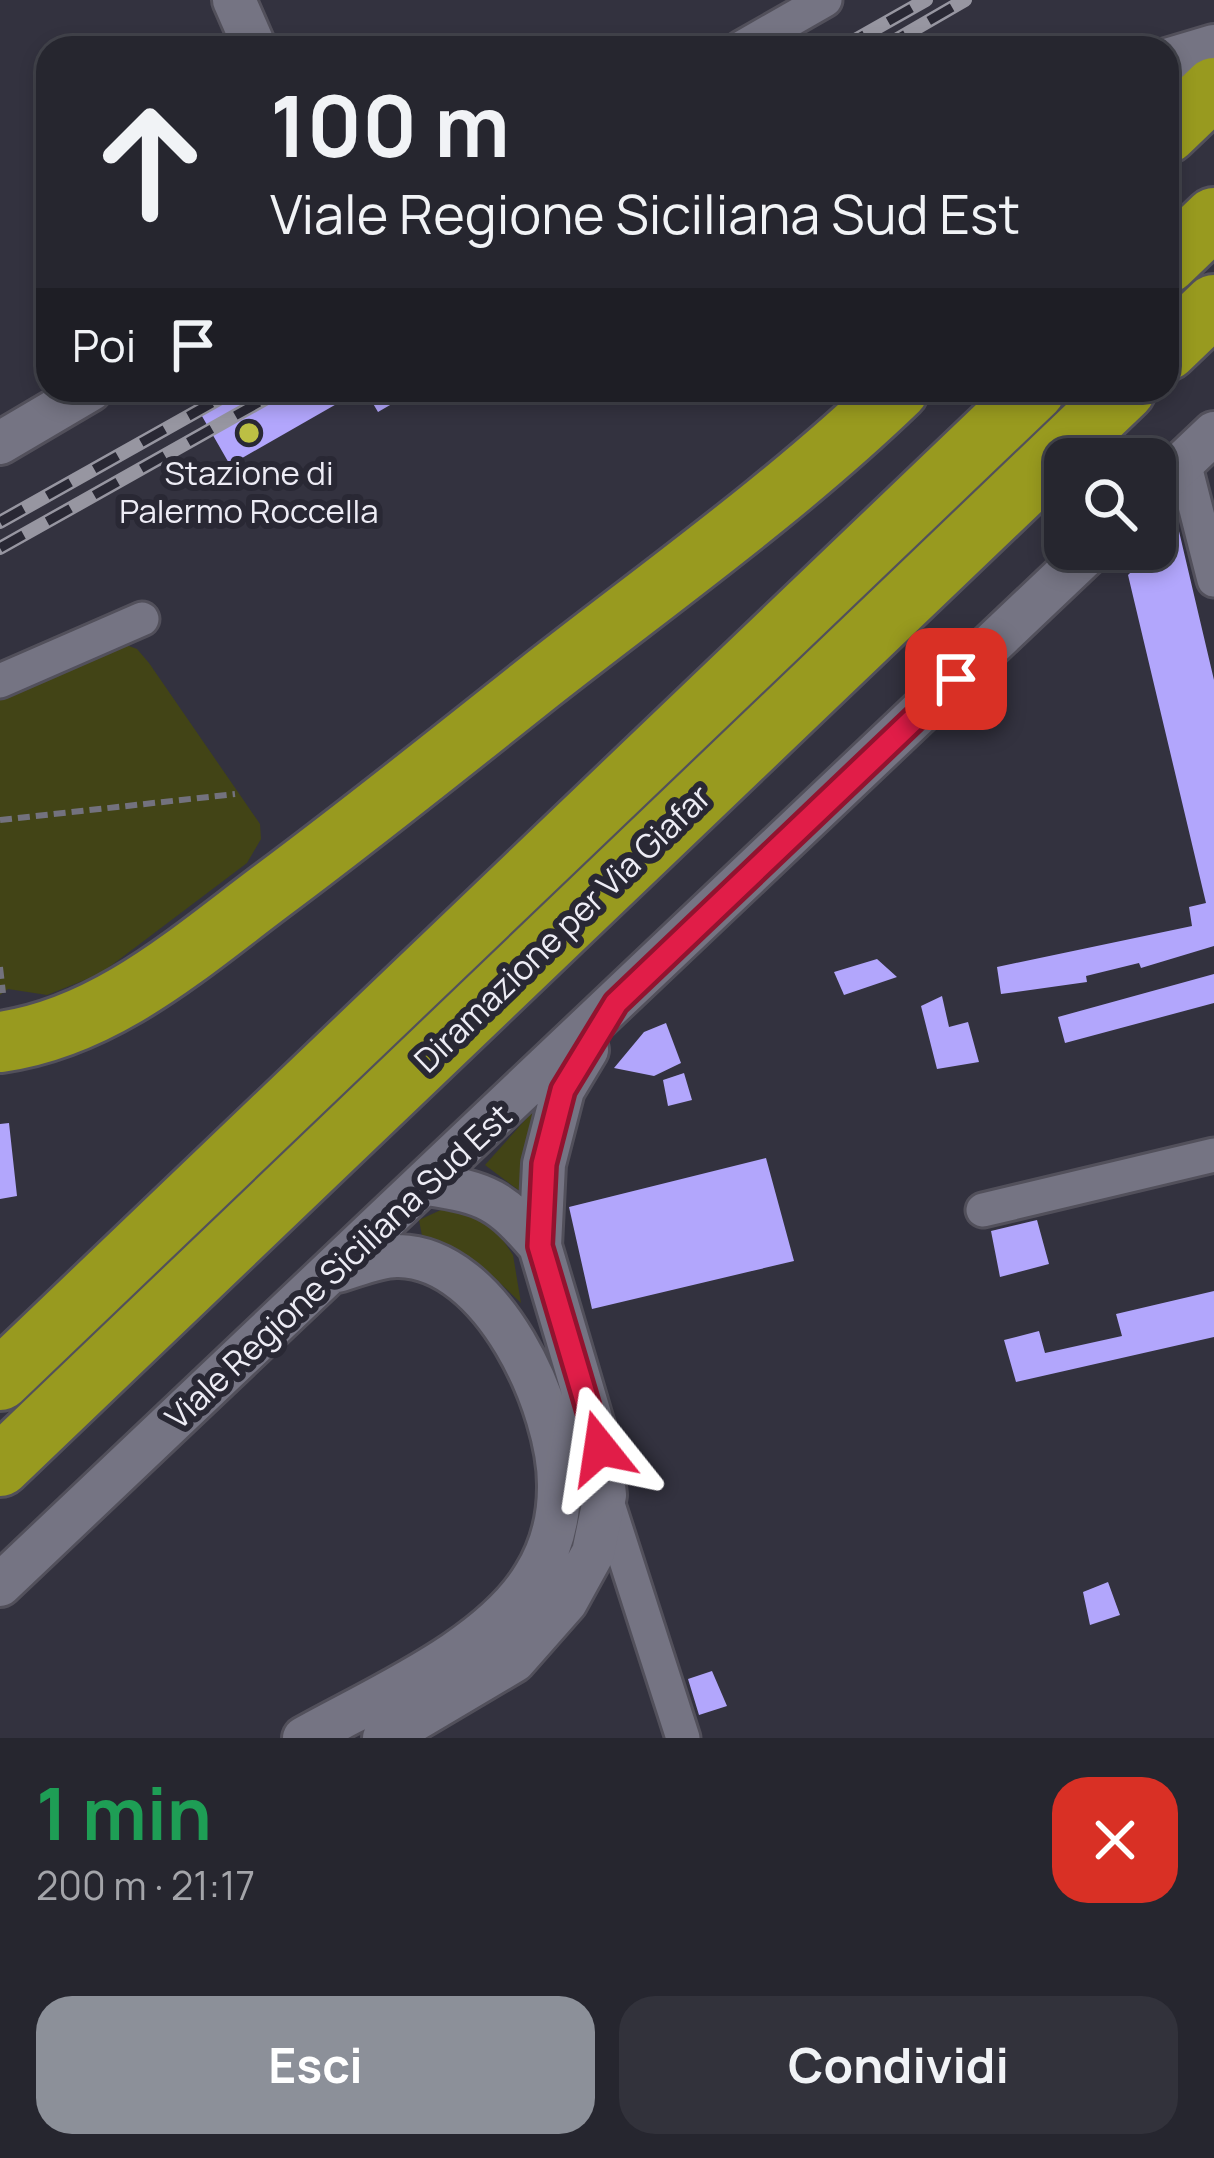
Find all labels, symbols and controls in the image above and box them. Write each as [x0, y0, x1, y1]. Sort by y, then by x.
text: 100 m [270, 67, 510, 182]
icon: ahead [72, 84, 228, 240]
text: Viale Regione Siciliana Sud Est [270, 176, 1020, 250]
icon: arrive [160, 312, 226, 378]
text: Poi [72, 314, 136, 376]
marker: Stazione di Palermo Roccella [236, 420, 262, 446]
map controls [1044, 438, 1176, 570]
button: search [1044, 438, 1176, 570]
place label: Stazione di Palermo Roccella [119, 450, 379, 533]
pin [905, 628, 1007, 730]
icon: arrive [923, 646, 989, 712]
street label: Diramazione per Via Giafar [404, 774, 720, 1082]
street label: Viale Regione Siciliana Sud Est [155, 1093, 521, 1439]
position arrow [537, 1385, 663, 1511]
text: 1 min [36, 1763, 212, 1862]
button: close [1052, 1777, 1178, 1903]
text: 200 m · 21:17 [36, 1858, 255, 1912]
button: Esci [36, 1996, 595, 2134]
button: Condividi [619, 1996, 1178, 2134]

